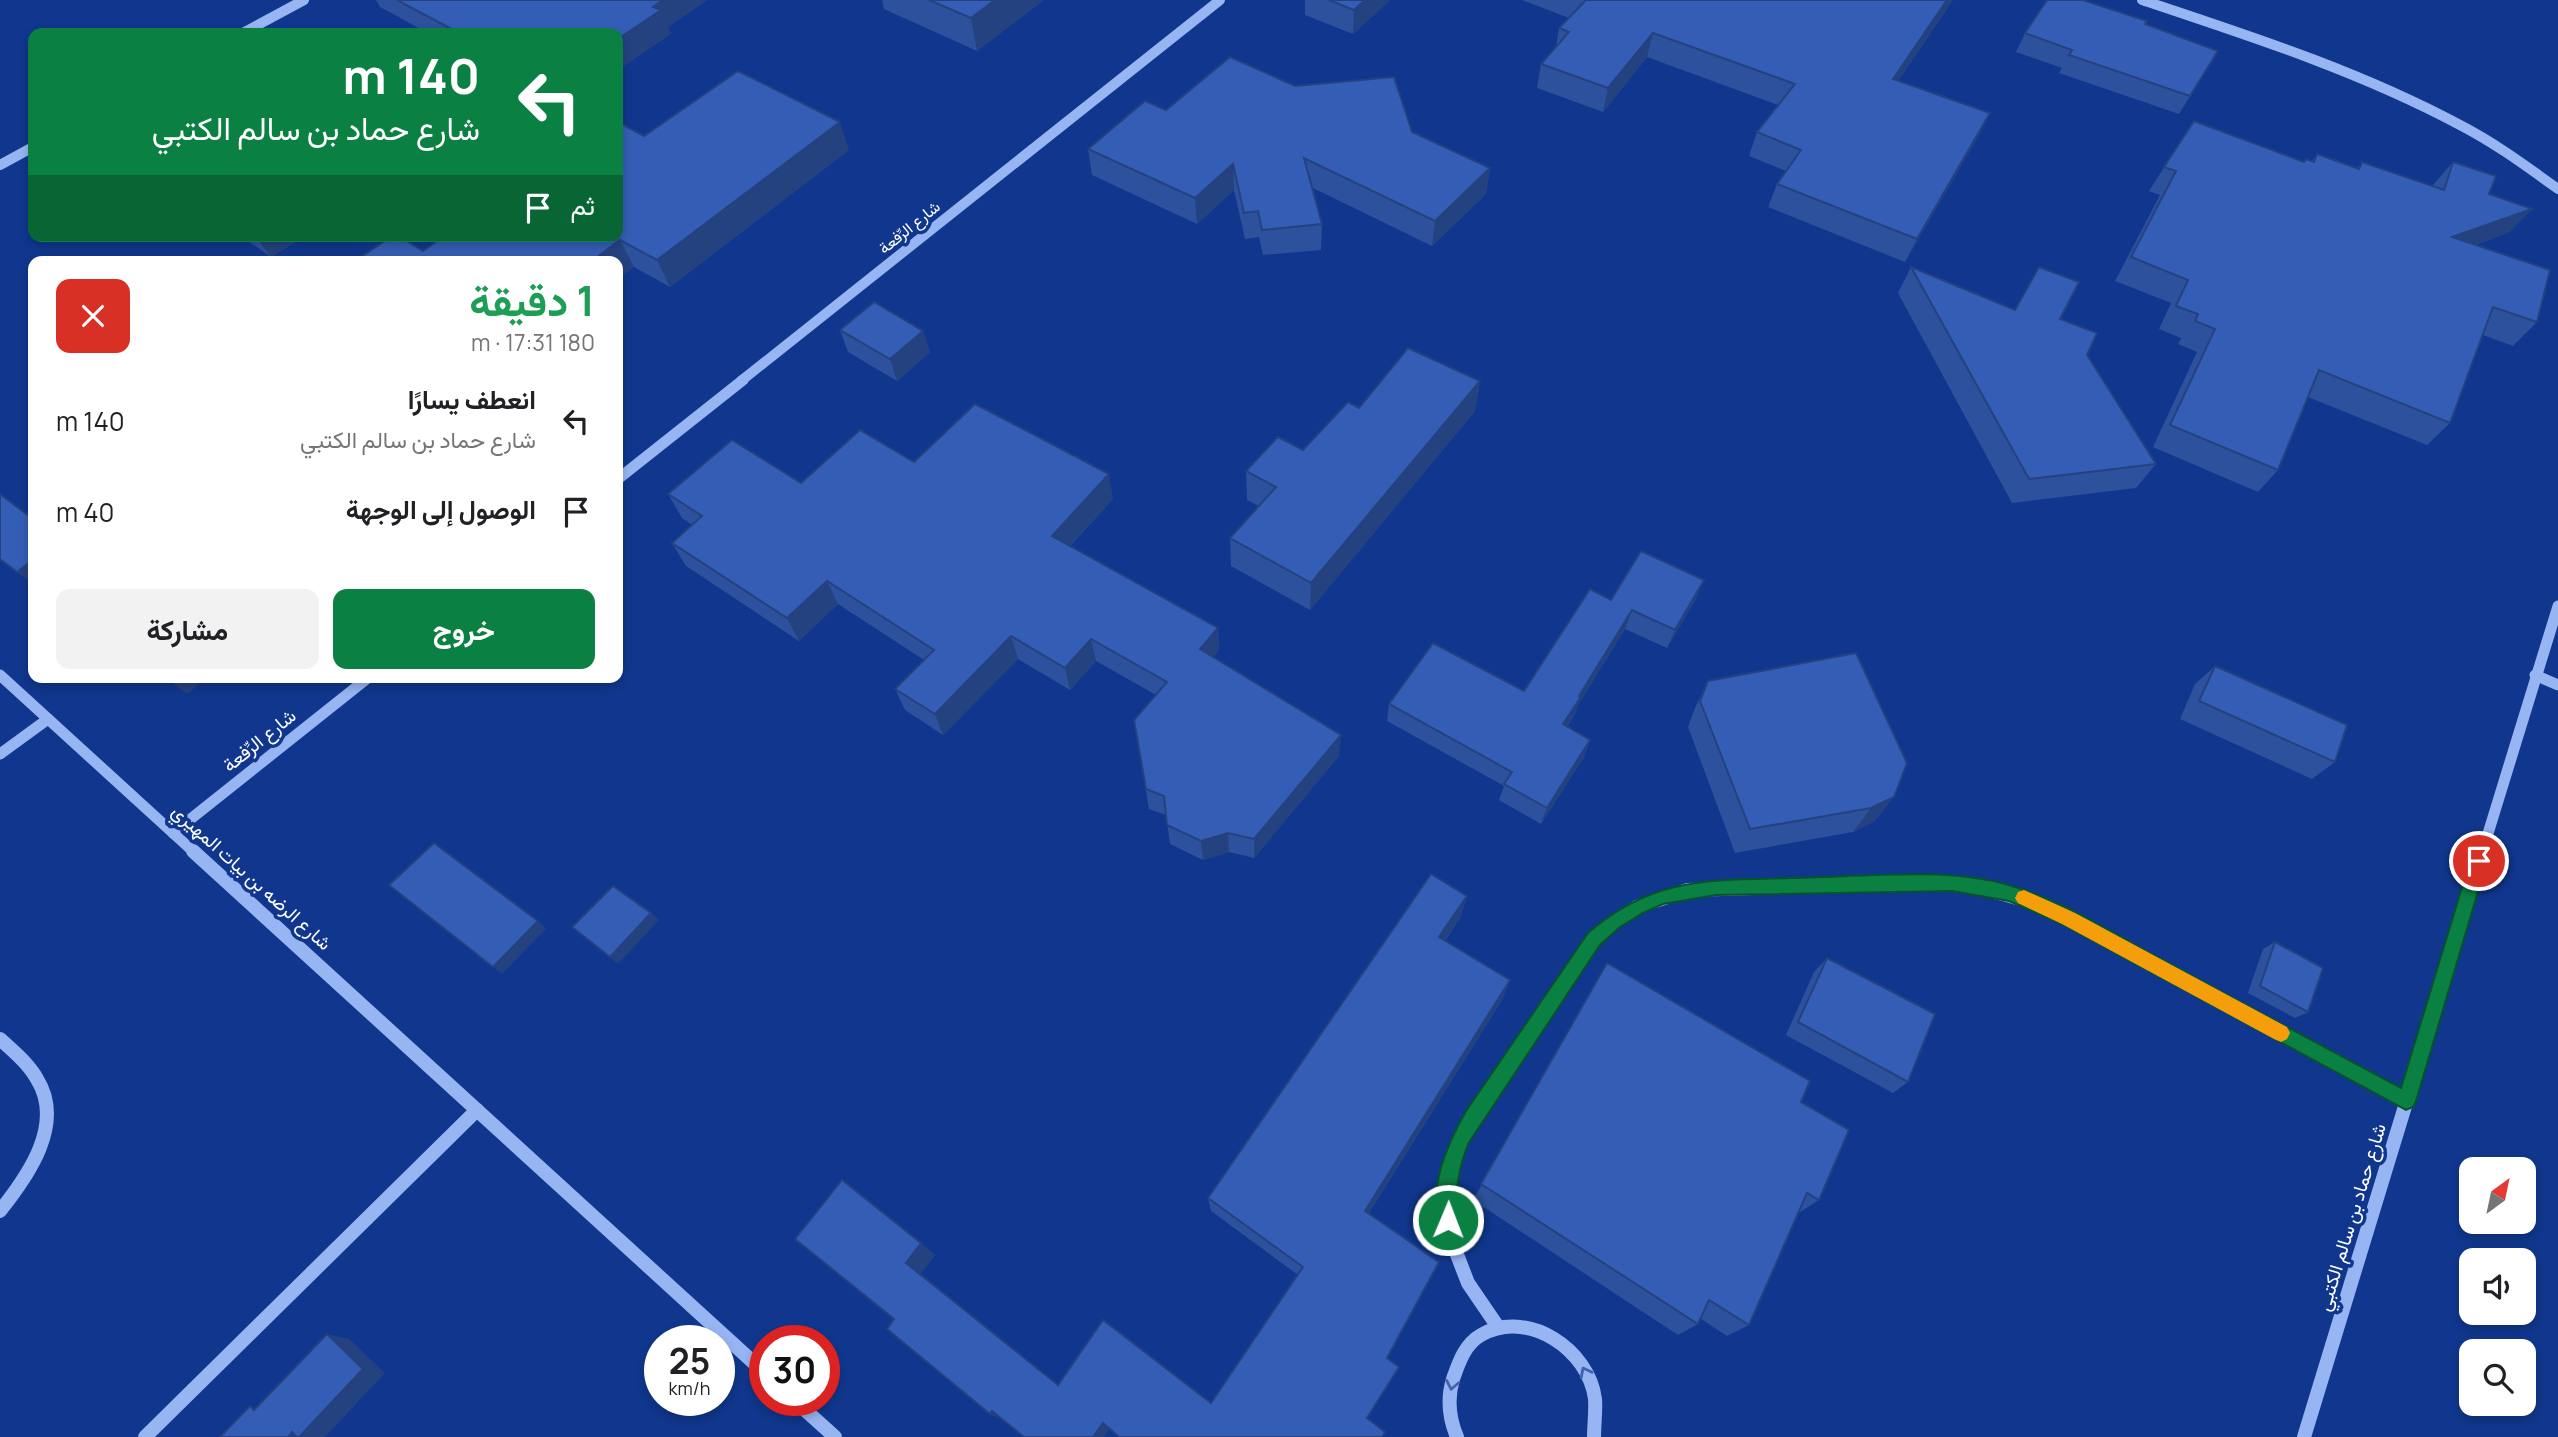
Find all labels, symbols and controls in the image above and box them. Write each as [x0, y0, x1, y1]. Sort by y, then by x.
text: 140 m [343, 42, 480, 109]
icon: left [504, 56, 595, 147]
text: شارع حماد بن سالم الكتبي [152, 106, 480, 150]
text: ثم [571, 187, 595, 223]
icon: arrive [519, 189, 557, 227]
street label: شارع الرِّفعة [873, 195, 945, 259]
text: 1 دقيقة [469, 271, 595, 329]
button: close [56, 279, 130, 353]
text: 180 m · 17:31 [471, 326, 595, 358]
text: انعطف يسارًا [408, 381, 536, 417]
icon: left [557, 402, 595, 440]
text: 140 m [56, 403, 125, 439]
text: شارع حماد بن سالم الكتبي [300, 423, 536, 455]
text: الوصول إلى الوجهة [346, 491, 536, 527]
icon: arrive [557, 493, 595, 531]
text: 40 m [56, 494, 114, 530]
button: مشاركة [56, 589, 319, 669]
button: خروج [333, 589, 595, 669]
street label: شارع الرِّفعة [217, 702, 301, 778]
street label: شارع الرضه بن بيات المهيري [164, 798, 338, 958]
pin [2449, 831, 2509, 891]
icon: arrive [2460, 842, 2498, 880]
street label: شارع حماد بن سالم الكتبي [2310, 1120, 2395, 1315]
north arrow [2459, 1157, 2536, 1234]
map controls [2459, 1157, 2536, 1416]
position arrow [1411, 1183, 1485, 1257]
button: sound [2459, 1248, 2536, 1325]
speed limit sign: 30 [749, 1325, 840, 1416]
text: 25 [669, 1337, 710, 1385]
button: search [2459, 1339, 2536, 1416]
one-way arrow [1579, 1366, 1593, 1379]
text: km/h [669, 1376, 710, 1400]
one-way arrow [1445, 1379, 1460, 1391]

